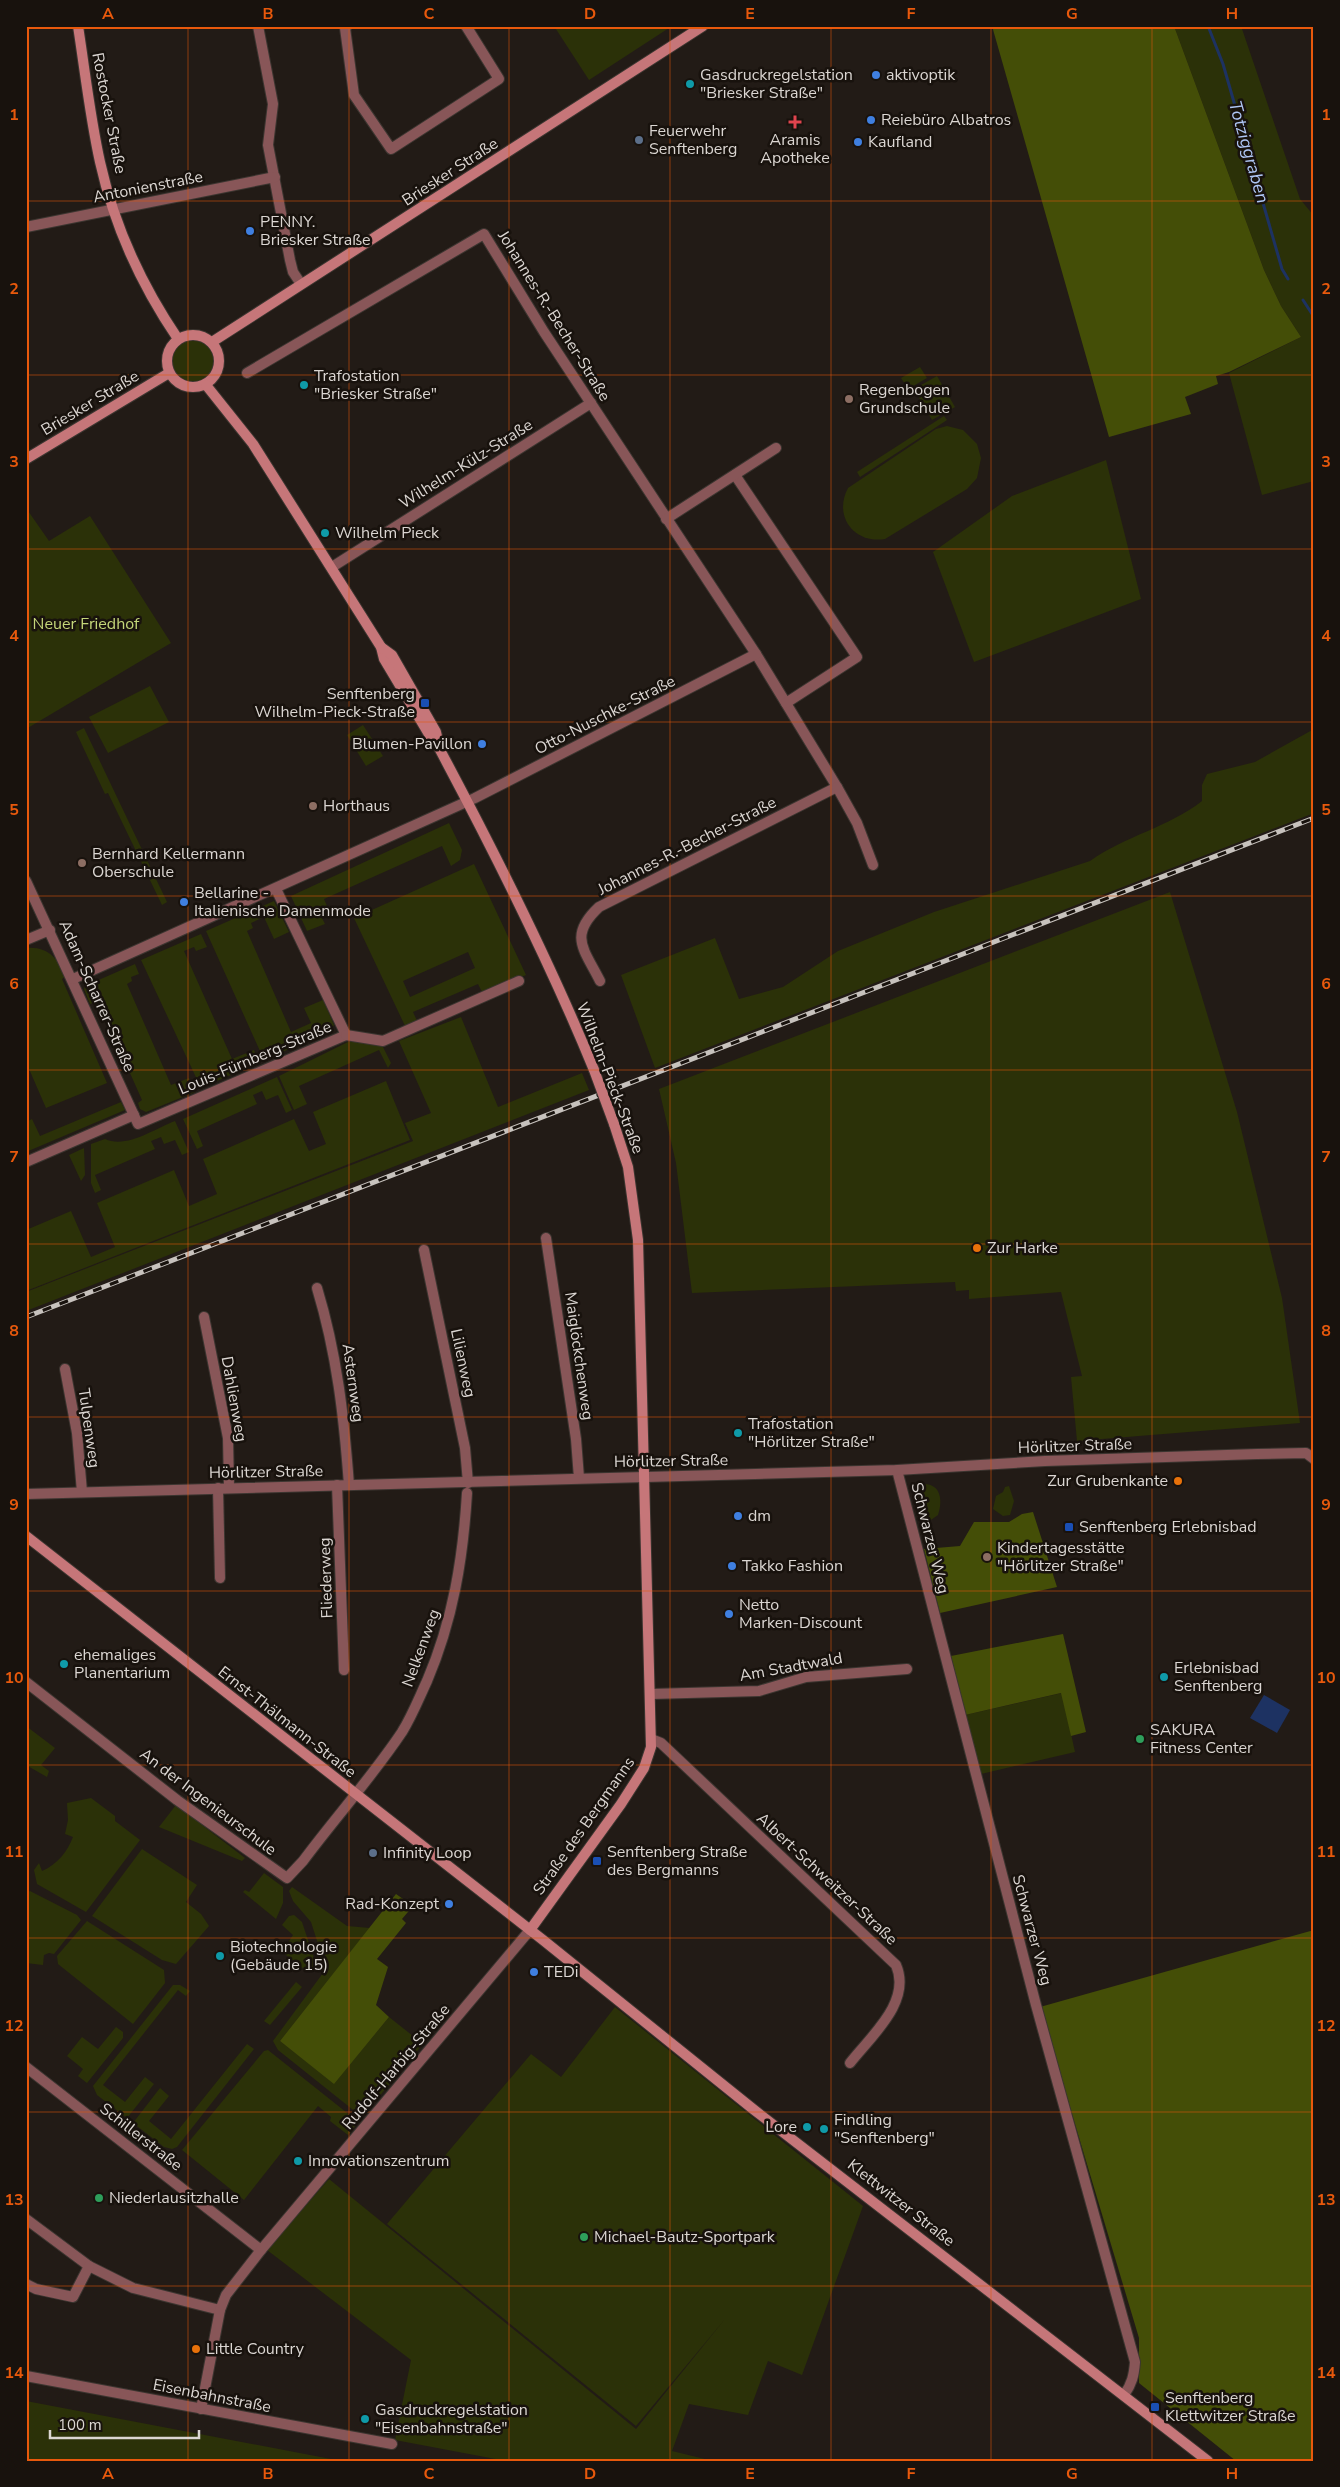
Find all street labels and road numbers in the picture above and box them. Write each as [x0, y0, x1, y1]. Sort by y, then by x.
street label: Rostocker Straße [86, 51, 132, 175]
street label: Briesker Straße [398, 133, 502, 211]
street label: Antonienstraße [91, 166, 205, 208]
street label: Johannes-R.-Becher-Straße [492, 226, 616, 406]
street label: Briesker Straße [37, 365, 143, 441]
street label: Wilhelm-Külz-Straße [395, 414, 537, 514]
street label: Otto-Nuschke-Straße [531, 670, 679, 760]
street label: Johannes-R.-Becher-Straße [593, 791, 780, 901]
street label: Adam-Scharrer-Straße [54, 917, 140, 1075]
street label: Wilhelm-Pieck-Straße [571, 999, 649, 1157]
street label: Louis-Fürnberg-Straße [175, 1016, 335, 1100]
street label: Maiglöckchenweg [559, 1290, 599, 1422]
street label: Lilienweg [445, 1327, 481, 1399]
street label: Asternweg [337, 1342, 369, 1424]
street label: Dahlienweg [216, 1354, 252, 1444]
street label: Tulpenweg [73, 1387, 105, 1469]
street label: Hörlitzer Straße [1017, 1433, 1133, 1459]
street label: Hörlitzer Straße [614, 1449, 728, 1473]
street label: Hörlitzer Straße [209, 1460, 323, 1484]
street label: Schwarzer Weg [906, 1480, 954, 1596]
street label: Fliederweg [314, 1537, 338, 1619]
street label: Nelkenweg [397, 1606, 445, 1690]
street label: Am Stadtwald [738, 1647, 844, 1687]
street label: Ernst-Thälmann-Straße [213, 1661, 361, 1783]
street label: An der Ingenieurschule [135, 1743, 281, 1861]
street label: Straße des Bergmanns [528, 1753, 640, 1899]
street label: Albert-Schweitzer-Straße [752, 1808, 902, 1950]
street label: Schwarzer Weg [1007, 1872, 1057, 1988]
street label: Rudolf-Harbig-Straße [337, 2000, 455, 2134]
street label: Schillerstraße [95, 2098, 187, 2176]
street label: Klettwitzer Straße [843, 2154, 959, 2252]
street label: Eisenbahnstraße [151, 2374, 273, 2418]

